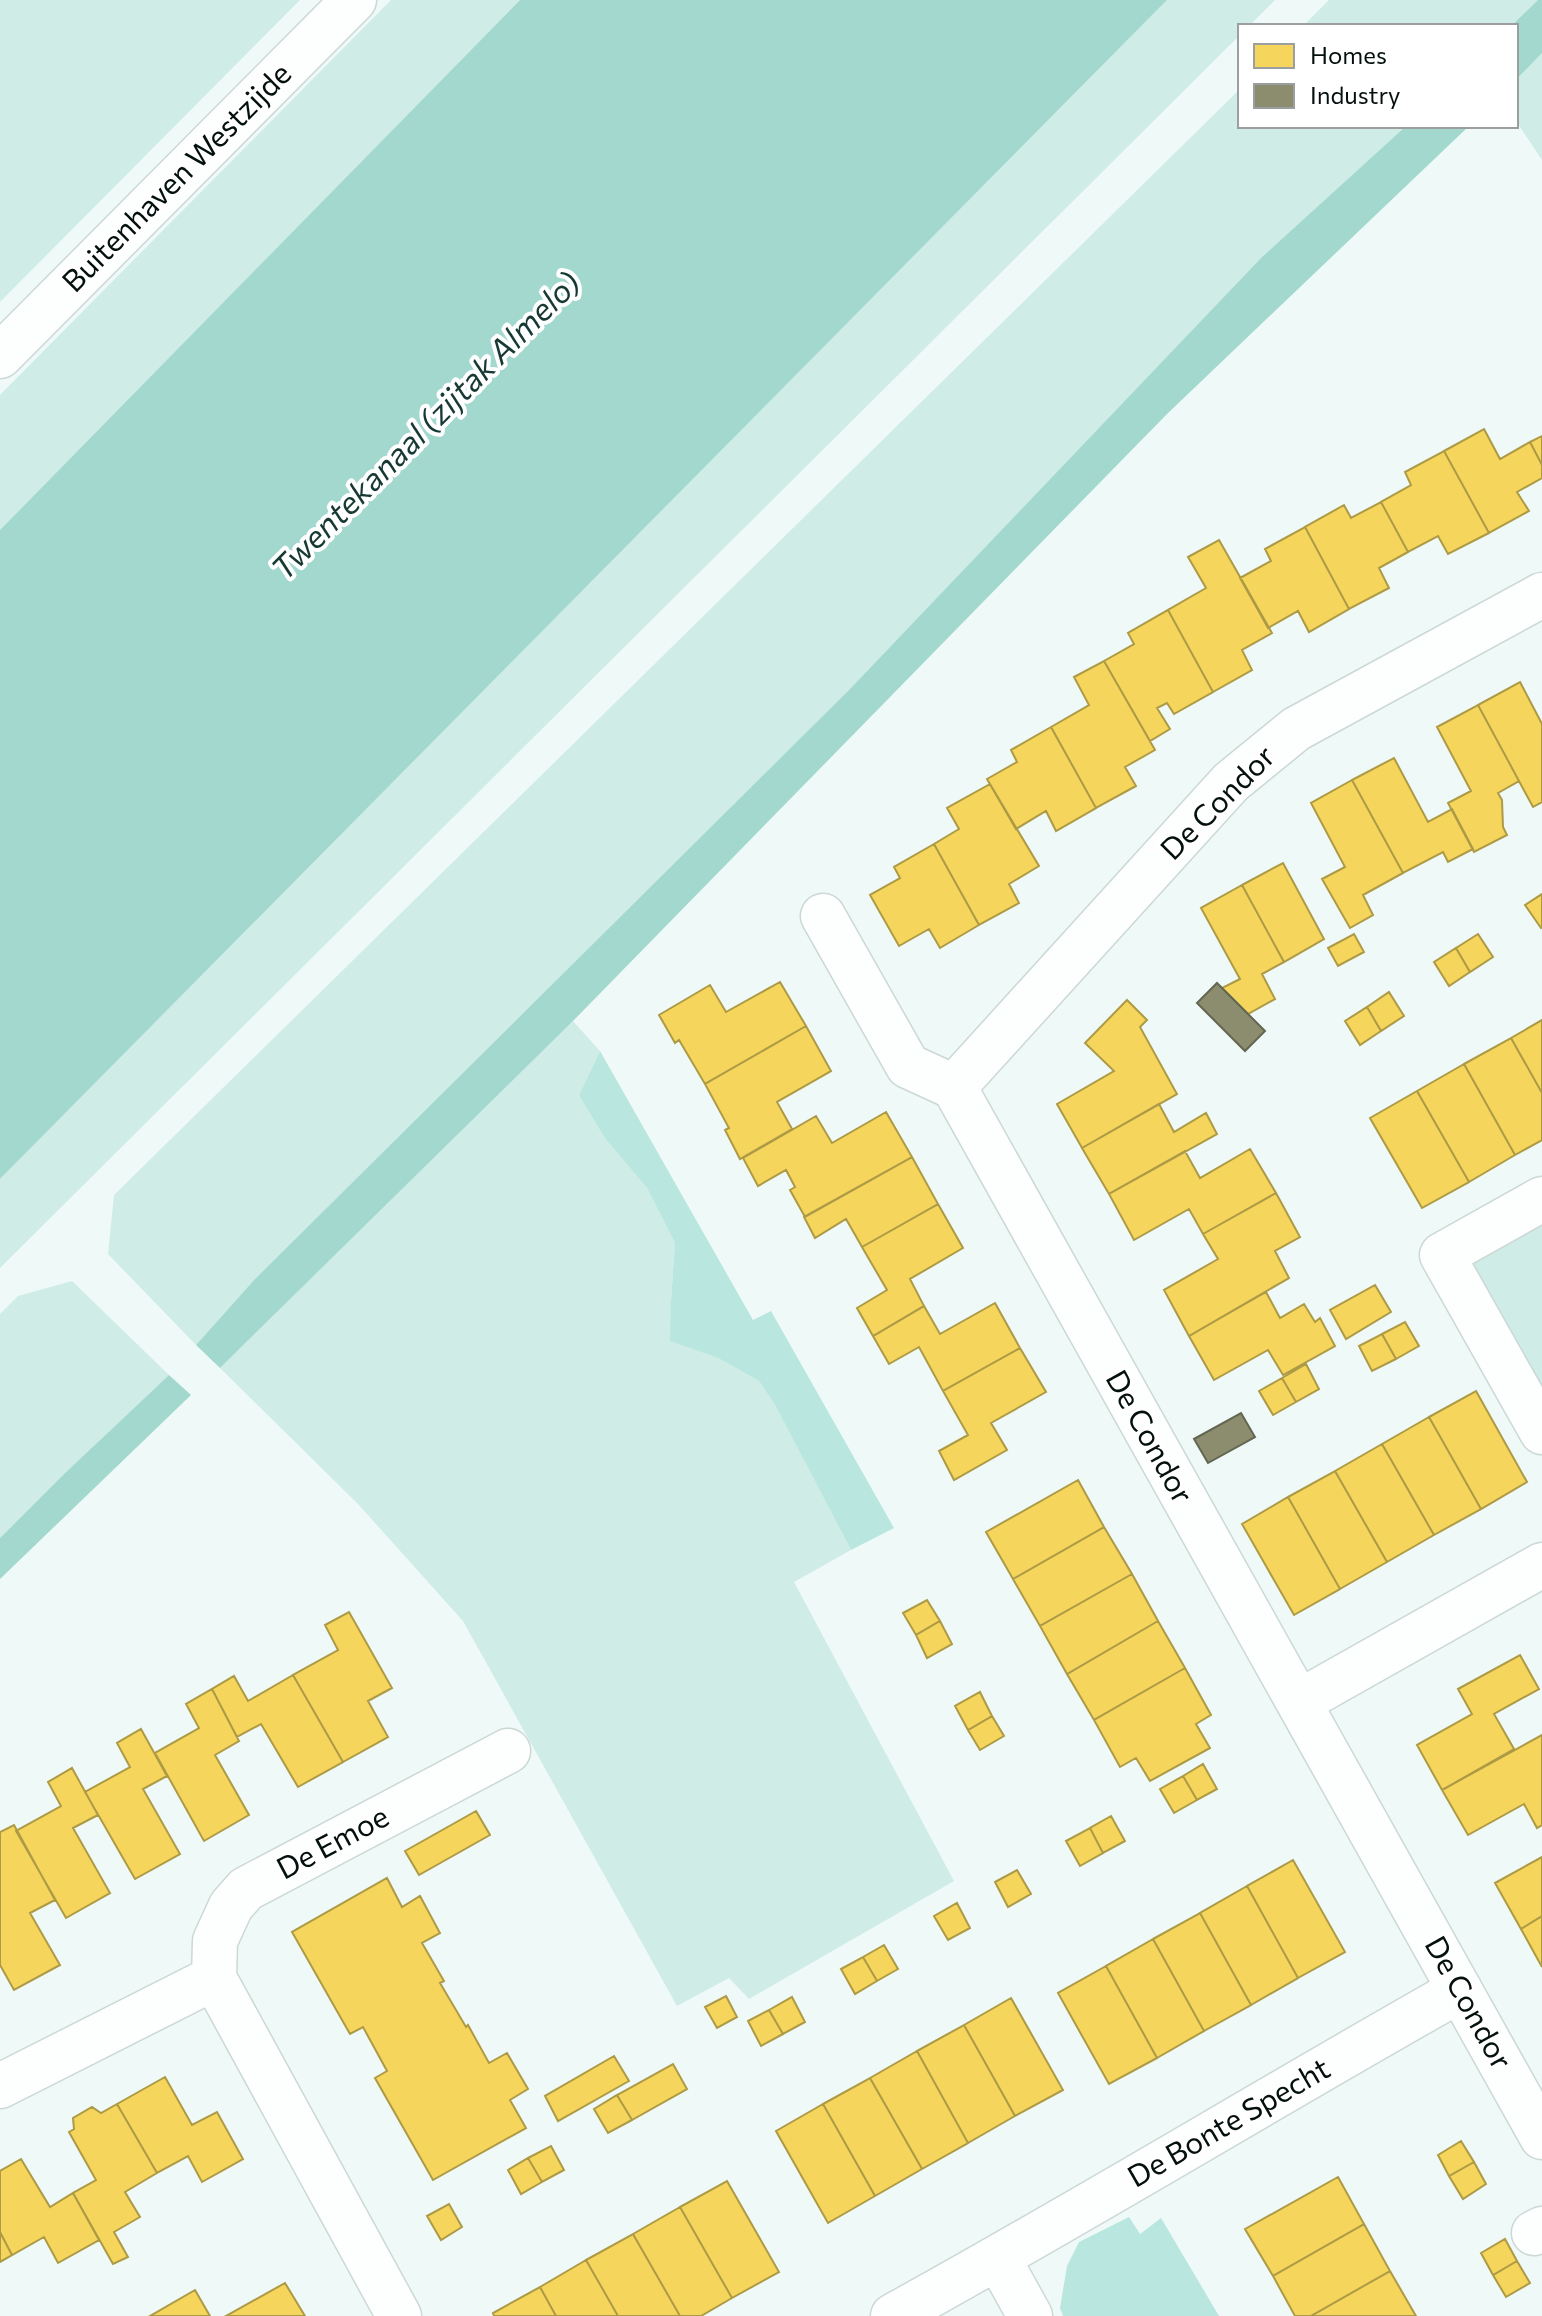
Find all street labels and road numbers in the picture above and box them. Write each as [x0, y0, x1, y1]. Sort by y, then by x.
street label: Buitenhaven Westzijde [53, 54, 297, 298]
street label: De Condor [1151, 736, 1281, 866]
street label: De Condor [1099, 1363, 1203, 1509]
street label: De Emoe [270, 1796, 394, 1886]
street label: De Condor [1418, 1929, 1522, 2075]
street label: De Bonte Specht [1120, 2048, 1335, 2194]

